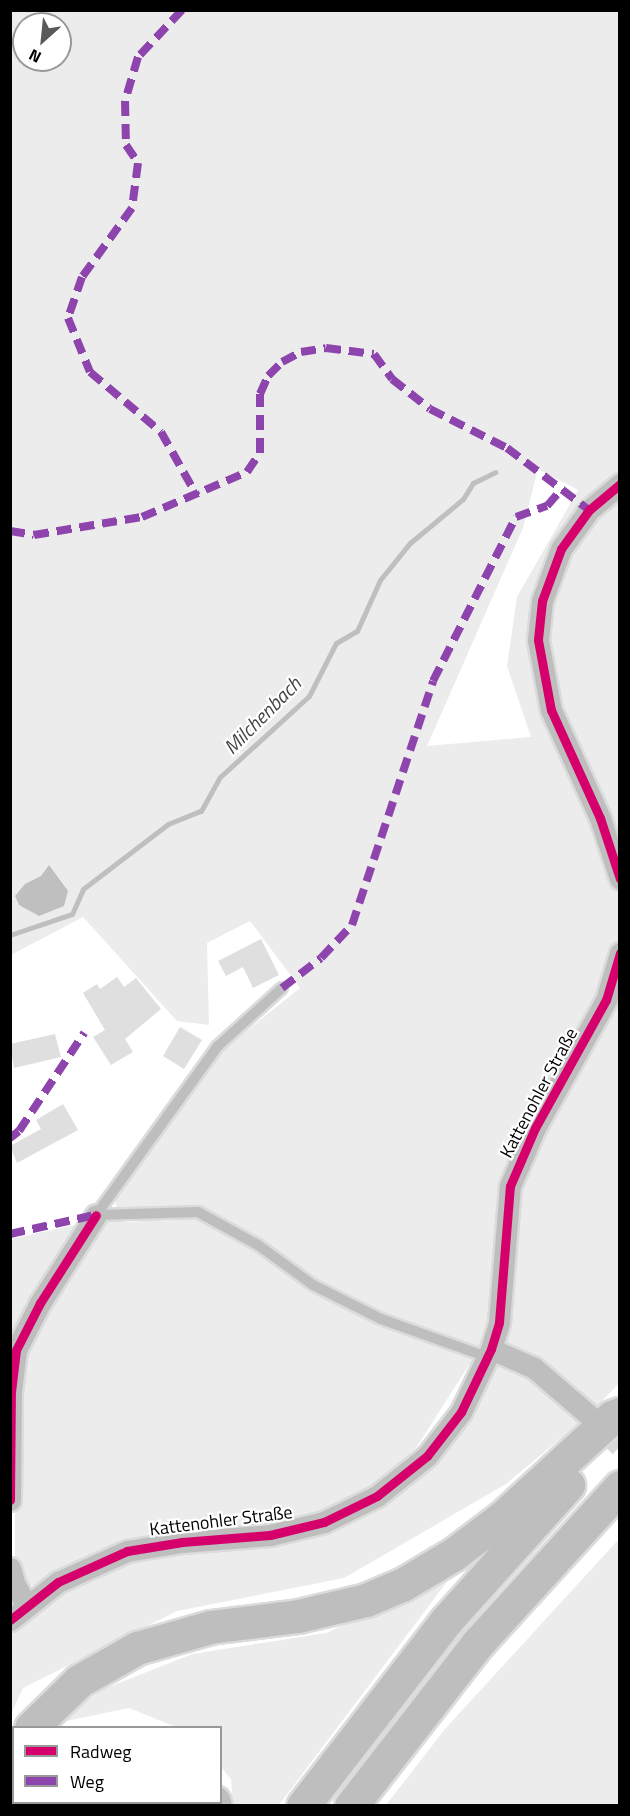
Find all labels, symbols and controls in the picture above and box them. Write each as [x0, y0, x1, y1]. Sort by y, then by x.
north arrow [12, 12, 72, 72]
text: N [24, 43, 45, 69]
water label: Milchenbach [218, 671, 306, 759]
street label: Kattenohler Straße [496, 1024, 582, 1162]
street label: Kattenohler Straße [148, 1502, 294, 1540]
legend [12, 1726, 222, 1804]
text: Radweg [70, 1738, 132, 1765]
text: Weg [70, 1768, 104, 1795]

